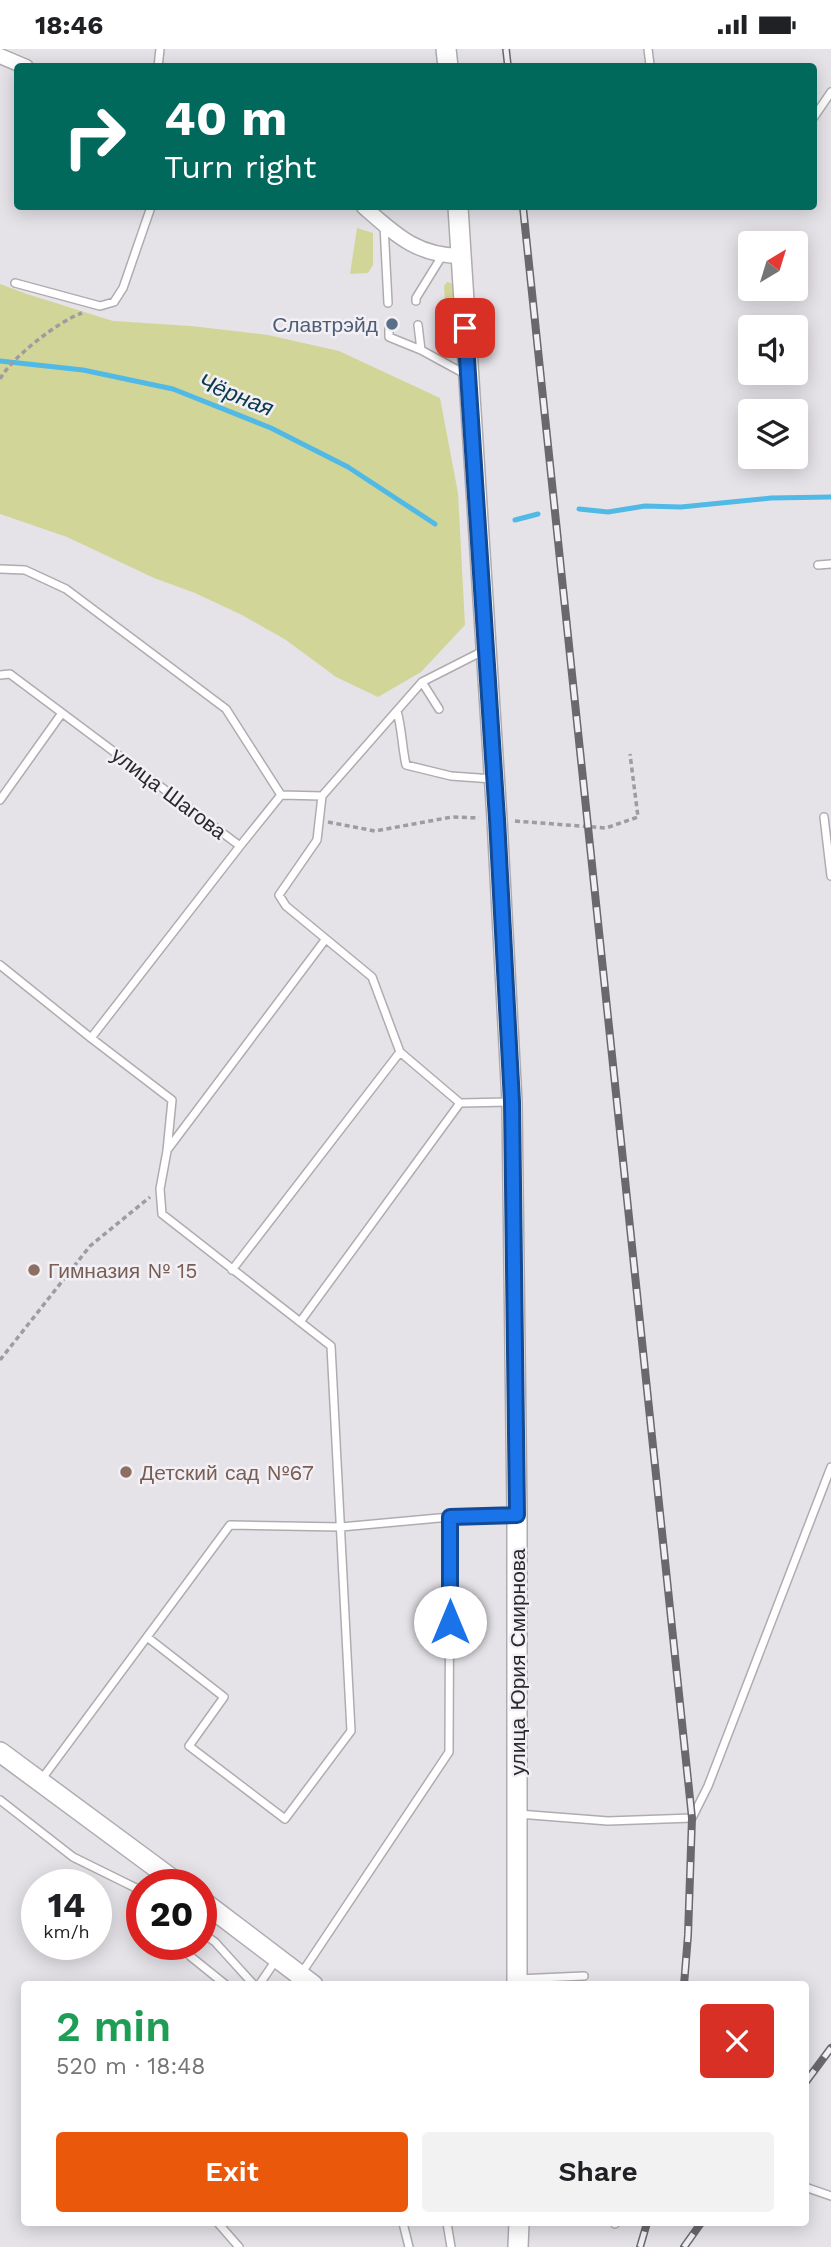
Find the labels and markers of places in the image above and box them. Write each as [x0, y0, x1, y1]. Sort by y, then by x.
pin [435, 298, 495, 358]
place label: Славтрэйд [272, 312, 378, 337]
marker: Славтрэйд [384, 316, 400, 332]
place label: Гимназия № 15 [48, 1258, 197, 1283]
marker: Гимназия № 15 [26, 1262, 42, 1278]
place label: Детский сад №67 [140, 1460, 314, 1485]
marker: Детский сад №67 [118, 1464, 134, 1480]

